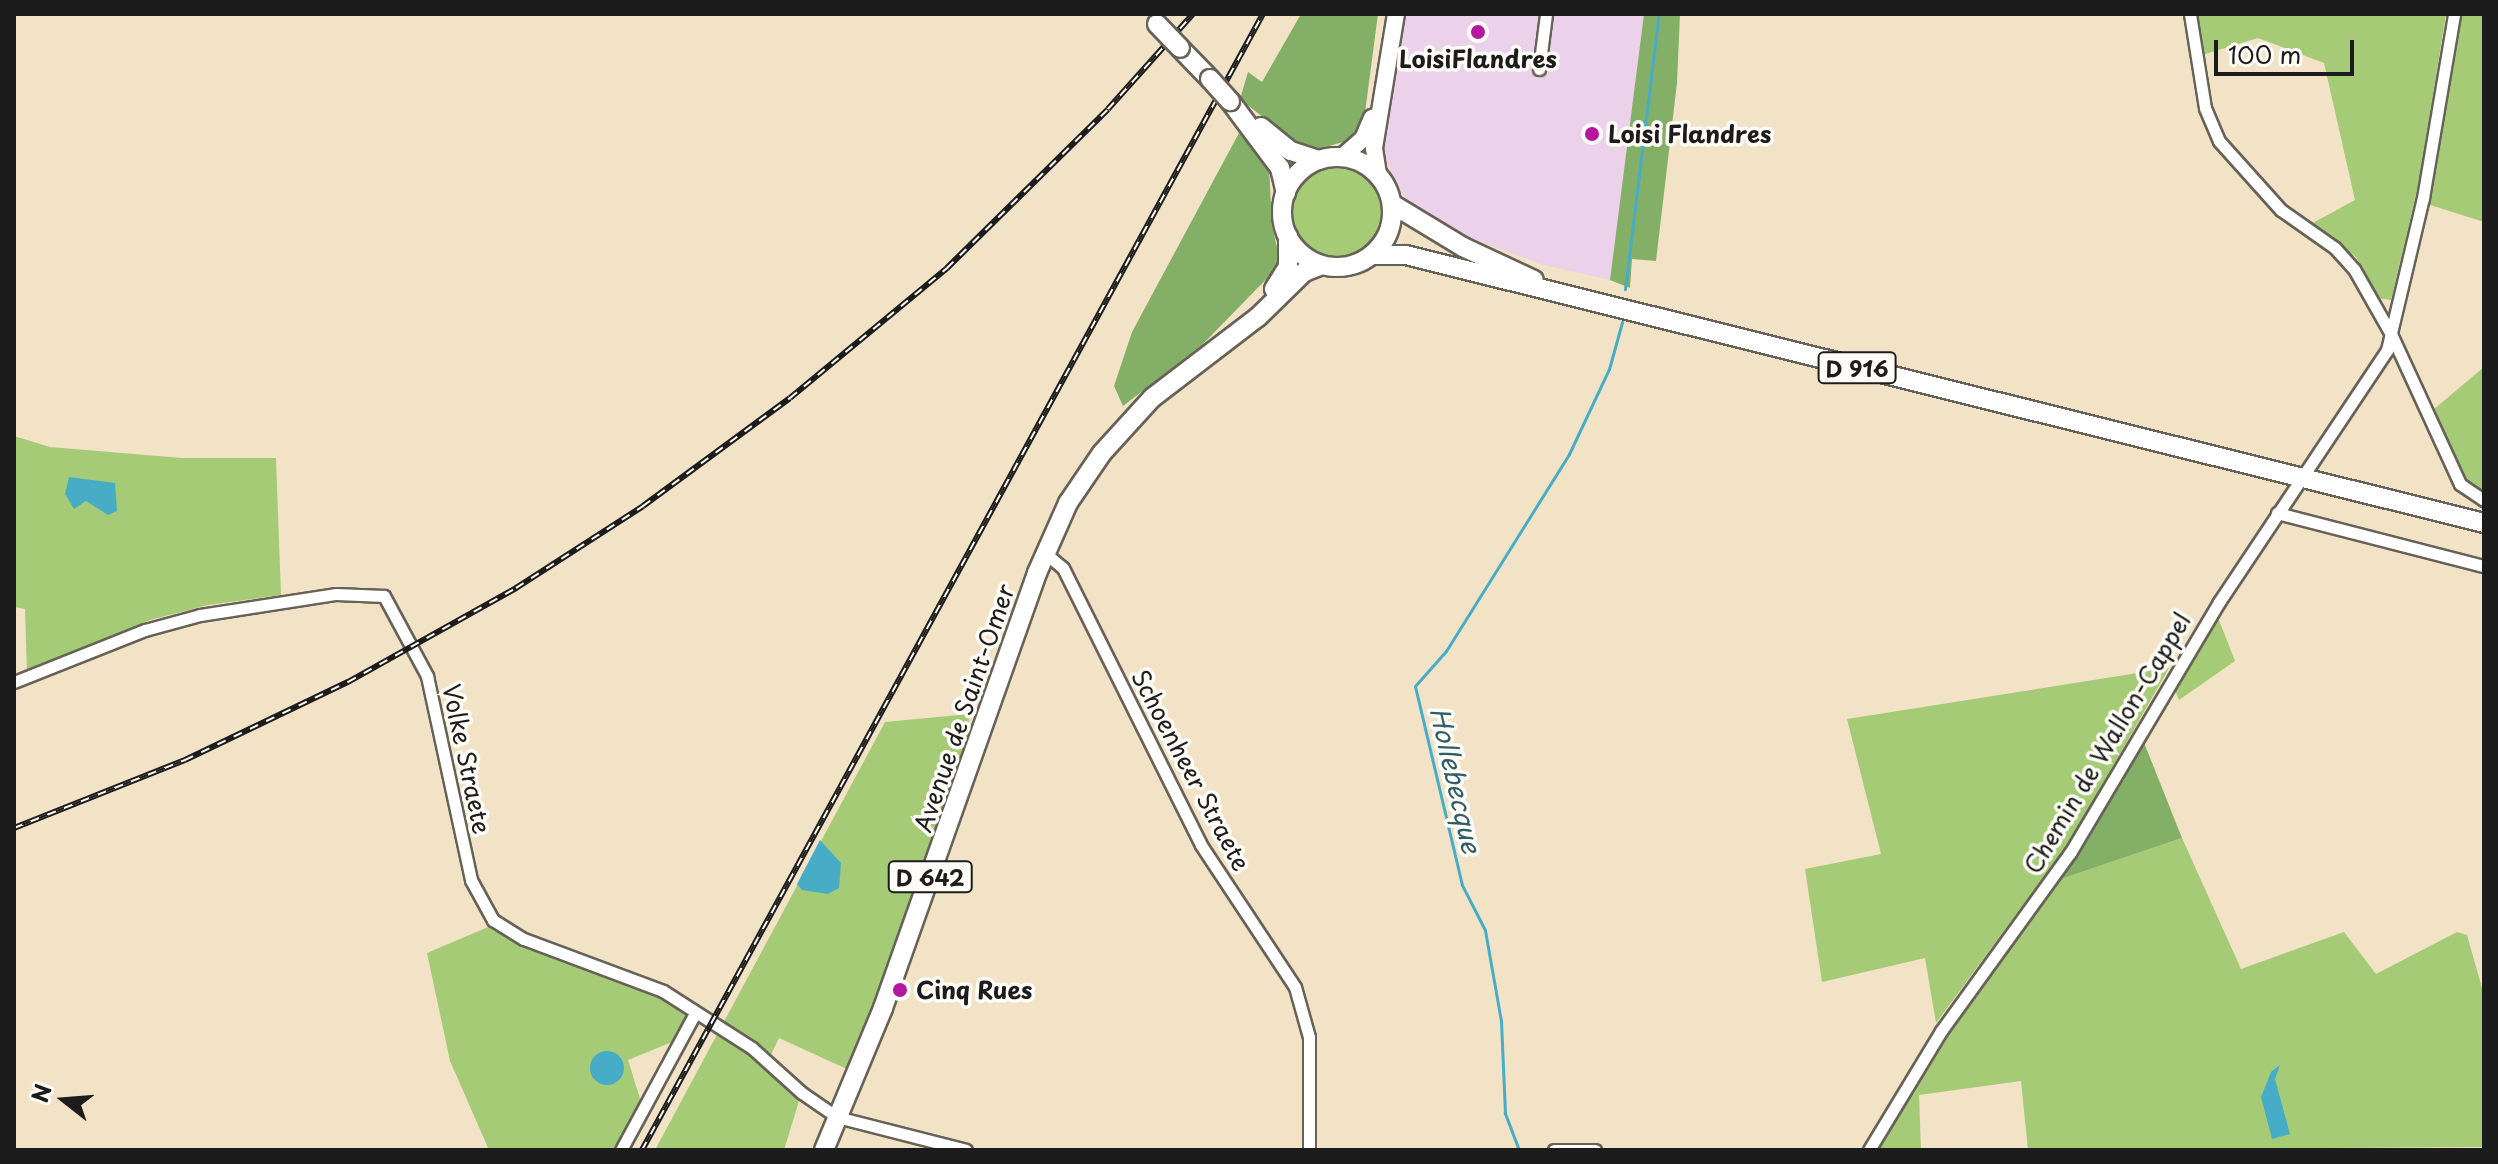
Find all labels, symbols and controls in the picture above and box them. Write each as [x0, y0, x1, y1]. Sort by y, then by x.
marker: LoisiFlandres [1469, 23, 1487, 41]
scale bar [2218, 24, 2358, 74]
text: 100 m [2228, 36, 2301, 72]
place label: LoisiFlandres [1399, 45, 1557, 73]
place label: Loisi Flandres [1608, 120, 1774, 148]
marker: Loisi Flandres [1583, 125, 1601, 143]
road number: D 916 [1817, 350, 1897, 386]
street label: Avenue de Saint-Omer [908, 580, 1020, 836]
street label: Chemin de Wallon-Cappel [2018, 607, 2196, 879]
street label: Schoenheer Straete [1125, 664, 1257, 876]
street label: Volke Straete [437, 681, 497, 837]
water label: Hollebecque [1424, 704, 1488, 856]
road number: D 642 [886, 859, 974, 895]
place label: Cinq Rues [916, 976, 1034, 1004]
marker: Cinq Rues [891, 981, 909, 999]
north arrow [24, 1060, 104, 1140]
text: N [22, 1080, 59, 1106]

